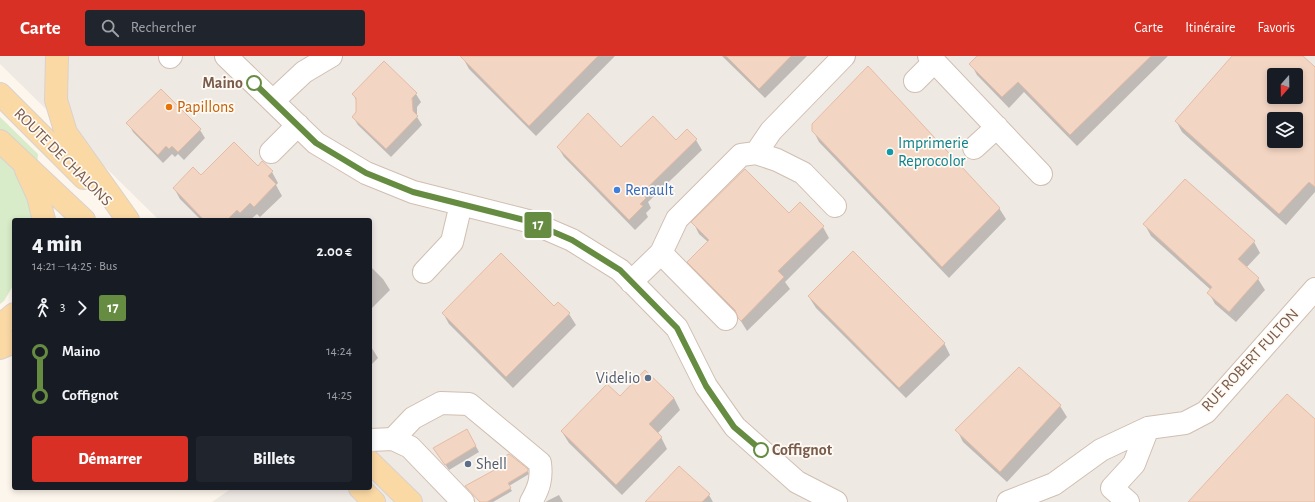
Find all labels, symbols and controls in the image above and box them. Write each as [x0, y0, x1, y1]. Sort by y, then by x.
search box [85, 10, 365, 46]
icon: search [99, 17, 121, 39]
text: Carte [20, 19, 61, 38]
text: Rechercher [131, 20, 196, 35]
text: Carte [1134, 21, 1163, 35]
text: Itinéraire [1185, 21, 1235, 35]
text: Favoris [1257, 21, 1295, 35]
north arrow [1267, 68, 1303, 104]
map controls [1267, 68, 1303, 148]
place label: Maino [202, 75, 243, 91]
marker: Maino [246, 75, 262, 91]
place label: Papillons [177, 99, 234, 115]
marker: Papillons [164, 102, 174, 112]
street label: ROUTE DE CHALONS [11, 105, 115, 209]
button: layers [1267, 112, 1303, 148]
place label: Imprimerie Reprocolor [898, 135, 969, 169]
marker: Imprimerie Reprocolor [885, 147, 895, 157]
place label: Renault [625, 182, 674, 198]
marker: Renault [612, 185, 622, 195]
line badge: 17 [520, 212, 556, 238]
text: 17 [532, 218, 544, 232]
text: 4 min [32, 233, 82, 255]
text: 2.00 € [317, 244, 352, 259]
text: 14:21 – 14:25 · Bus [32, 260, 117, 273]
icon: walk [32, 297, 54, 319]
icon: forward [71, 297, 93, 319]
text: 3 [60, 301, 65, 314]
text: 17 [107, 301, 118, 315]
street label: RUE ROBERT FULTON [1198, 306, 1302, 414]
text: Maino [62, 344, 100, 359]
text: 14:24 [326, 345, 352, 358]
place label: Videlio [596, 370, 640, 386]
marker: Videlio [643, 373, 653, 383]
text: Coffignot [62, 388, 118, 403]
text: 14:25 [327, 389, 352, 402]
button: Démarrer [32, 436, 188, 482]
button: Billets [196, 436, 352, 482]
marker: Coffignot [753, 442, 769, 458]
place label: Coffignot [772, 442, 833, 458]
place label: Shell [476, 456, 507, 472]
marker: Shell [463, 459, 473, 469]

